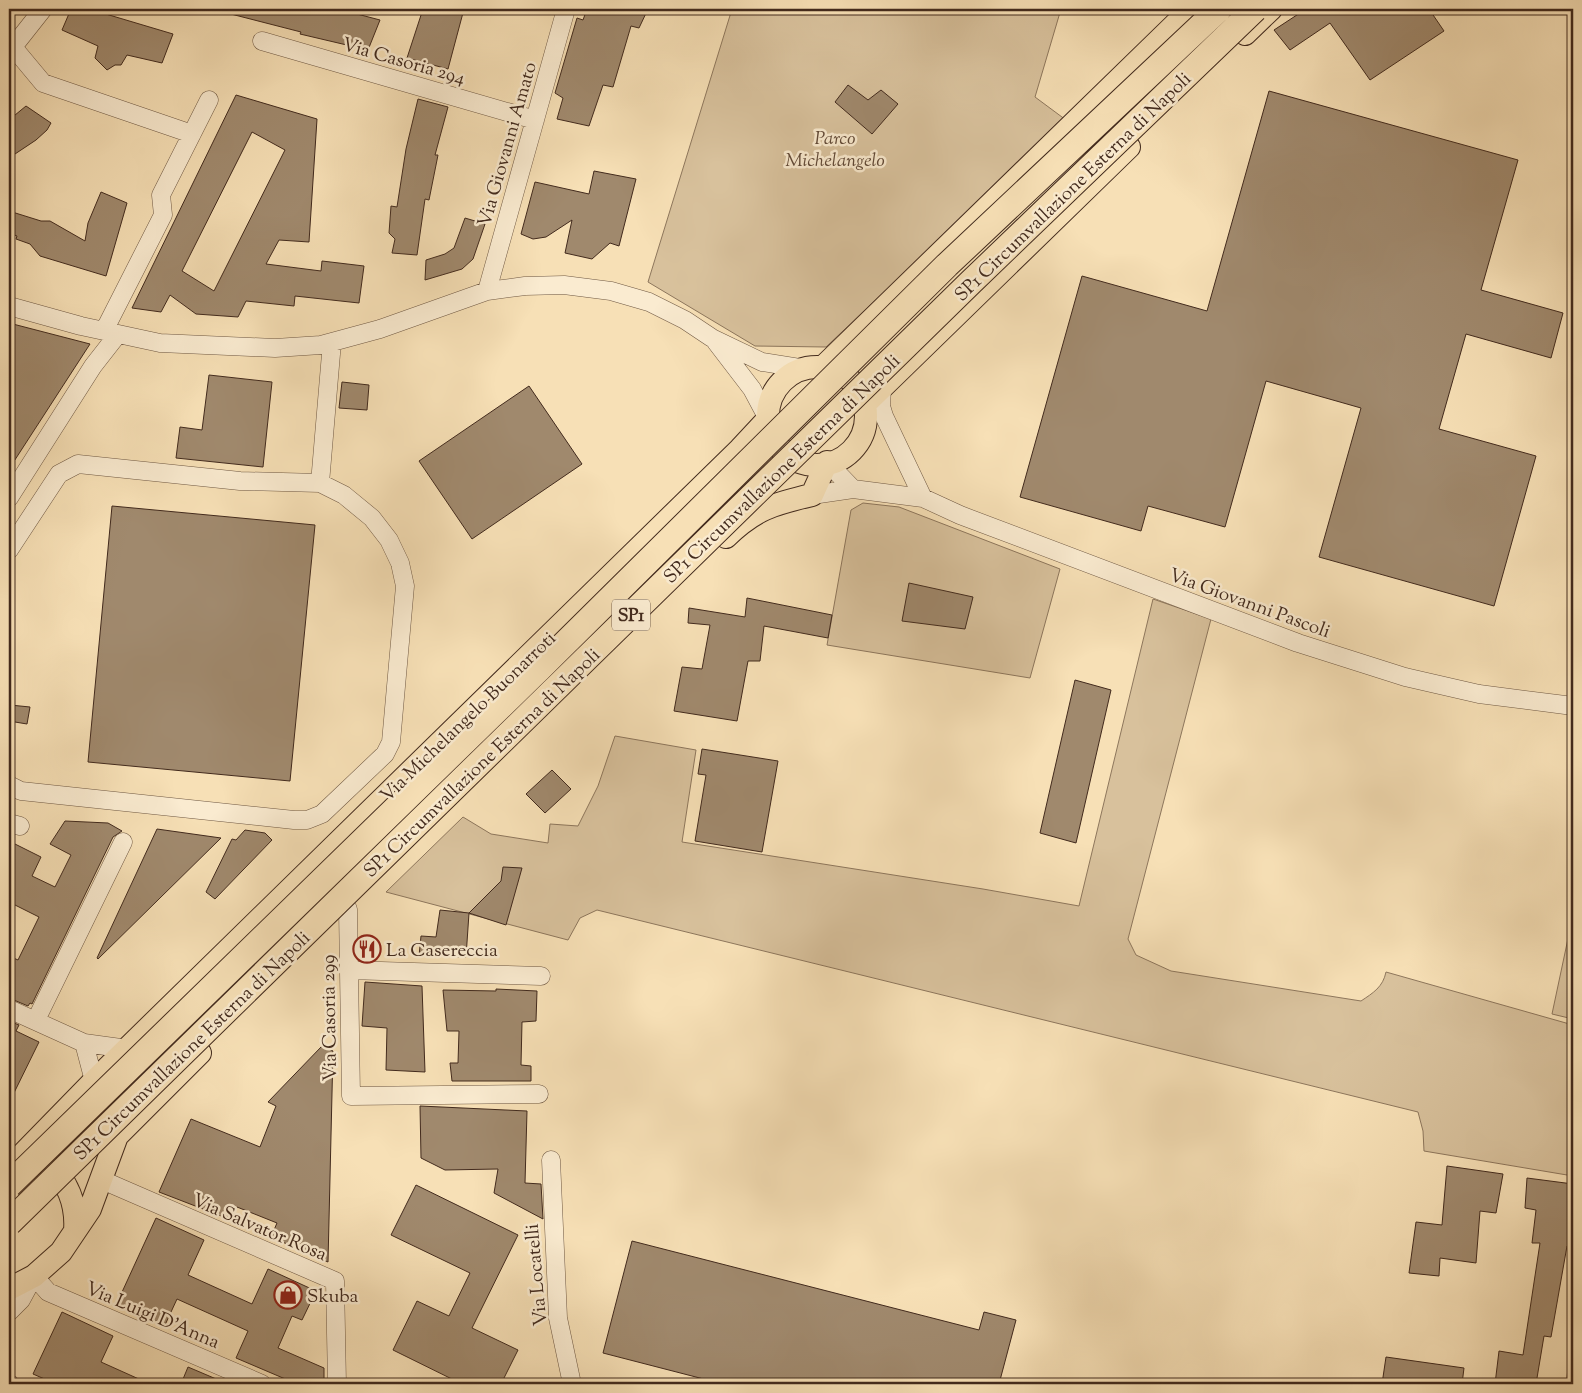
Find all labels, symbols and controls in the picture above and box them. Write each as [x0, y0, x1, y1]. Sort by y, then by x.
street label: Via Casoria 294 [338, 32, 469, 93]
street label: Via Giovanni Amato [472, 59, 545, 230]
street label: SP1 Circumvallazione Esterna di Napoli [949, 67, 1198, 309]
park label: Parco Michelangelo [785, 126, 885, 175]
street label: SP1 Circumvallazione Esterna di Napoli [658, 349, 907, 591]
street label: Via Giovanni Pascoli [1165, 563, 1334, 646]
road number: SP1 [612, 600, 650, 630]
street label: Via Michelangelo Buonarroti [375, 626, 563, 809]
street label: SP1 Circumvallazione Esterna di Napoli [358, 643, 607, 885]
street label: SP1 Circumvallazione Esterna di Napoli [68, 926, 317, 1168]
restaurant icon: La Casereccia [352, 934, 382, 964]
place label: La Casereccia [386, 938, 498, 965]
street label: Via Casoria 299 [316, 954, 345, 1082]
street label: Via Salvator Rosa [188, 1188, 331, 1269]
street label: Via Locatelli [520, 1222, 555, 1327]
street label: Via Luigi D'Anna [81, 1276, 224, 1357]
shop icon: Skuba [273, 1280, 303, 1310]
place label: Skuba [307, 1284, 359, 1311]

